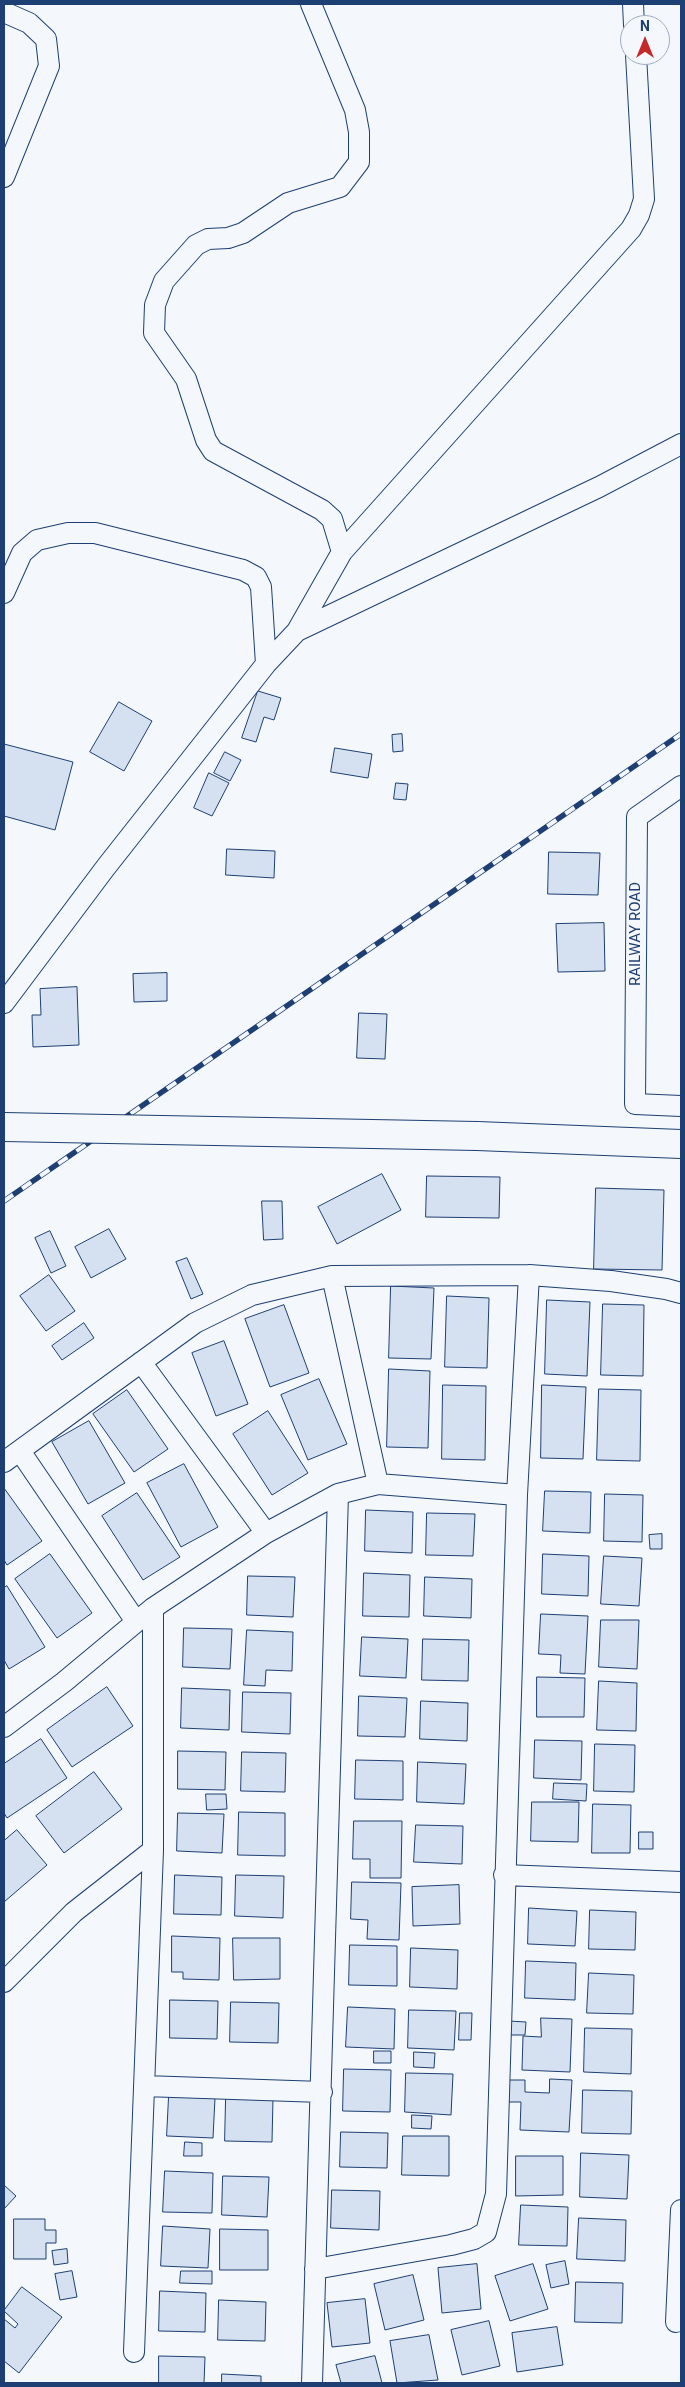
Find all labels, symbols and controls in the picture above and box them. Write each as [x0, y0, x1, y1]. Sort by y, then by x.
north arrow [620, 15, 670, 65]
text: N [640, 18, 650, 34]
street label: RAILWAY ROAD [627, 882, 645, 986]

